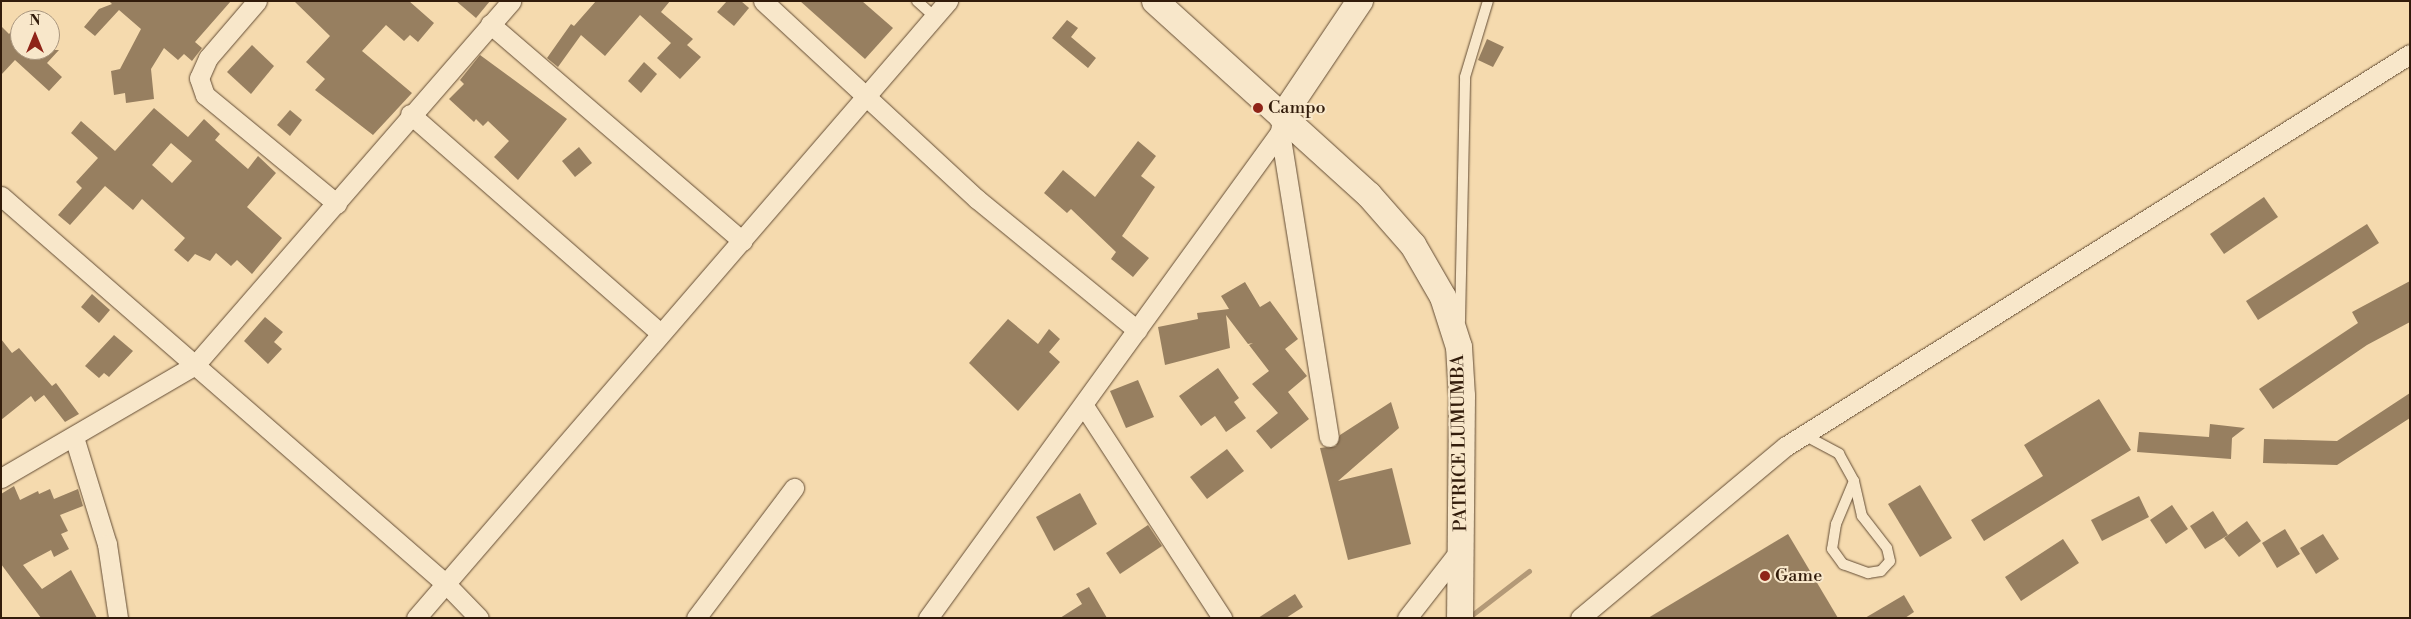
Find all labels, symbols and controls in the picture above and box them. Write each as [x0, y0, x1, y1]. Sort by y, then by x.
north arrow [10, 10, 60, 60]
text: N [29, 12, 41, 30]
place label: Campo [1268, 97, 1326, 119]
marker: Campo [1252, 102, 1264, 114]
street label: PATRICE LUMUMBA [1448, 354, 1472, 532]
place label: Game [1775, 565, 1822, 587]
marker: Game [1759, 570, 1771, 582]

